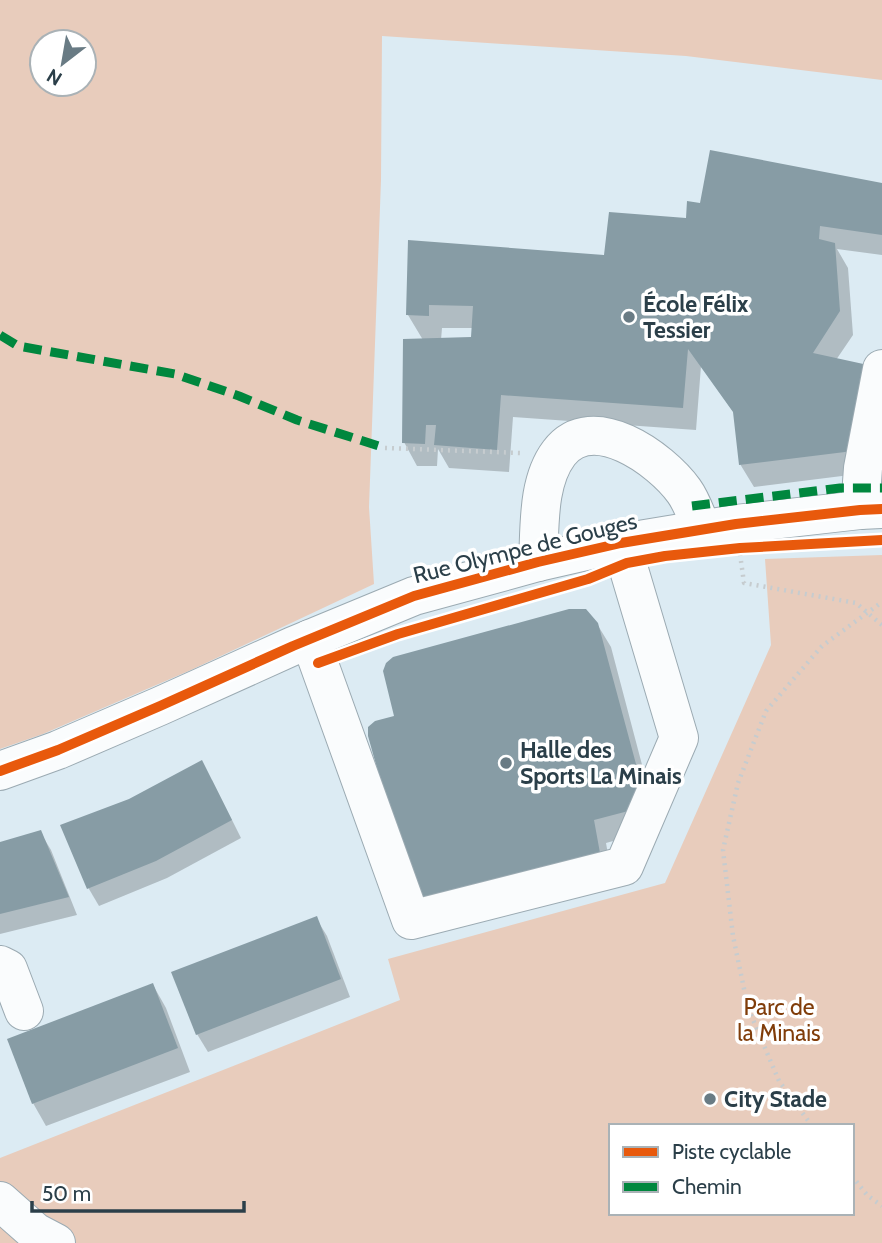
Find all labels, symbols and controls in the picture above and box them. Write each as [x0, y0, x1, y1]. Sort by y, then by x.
north arrow [28, 28, 98, 98]
text: N [43, 64, 66, 90]
place label: École Félix Tessier [643, 290, 749, 344]
marker: École Félix Tessier [621, 309, 637, 325]
street label: Rue Olympe de Gouges [410, 507, 640, 589]
place label: Halle des Sports La Minais [520, 736, 682, 790]
marker: Halle des Sports La Minais [498, 755, 514, 771]
park label: Parc de la Minais [737, 993, 821, 1047]
place label: City Stade [724, 1085, 827, 1113]
marker: City Stade [702, 1091, 718, 1107]
legend [609, 1124, 854, 1215]
text: Piste cyclable [672, 1139, 792, 1164]
scale bar [32, 1170, 243, 1214]
text: Chemin [672, 1174, 742, 1199]
text: 50 m [42, 1181, 91, 1206]

